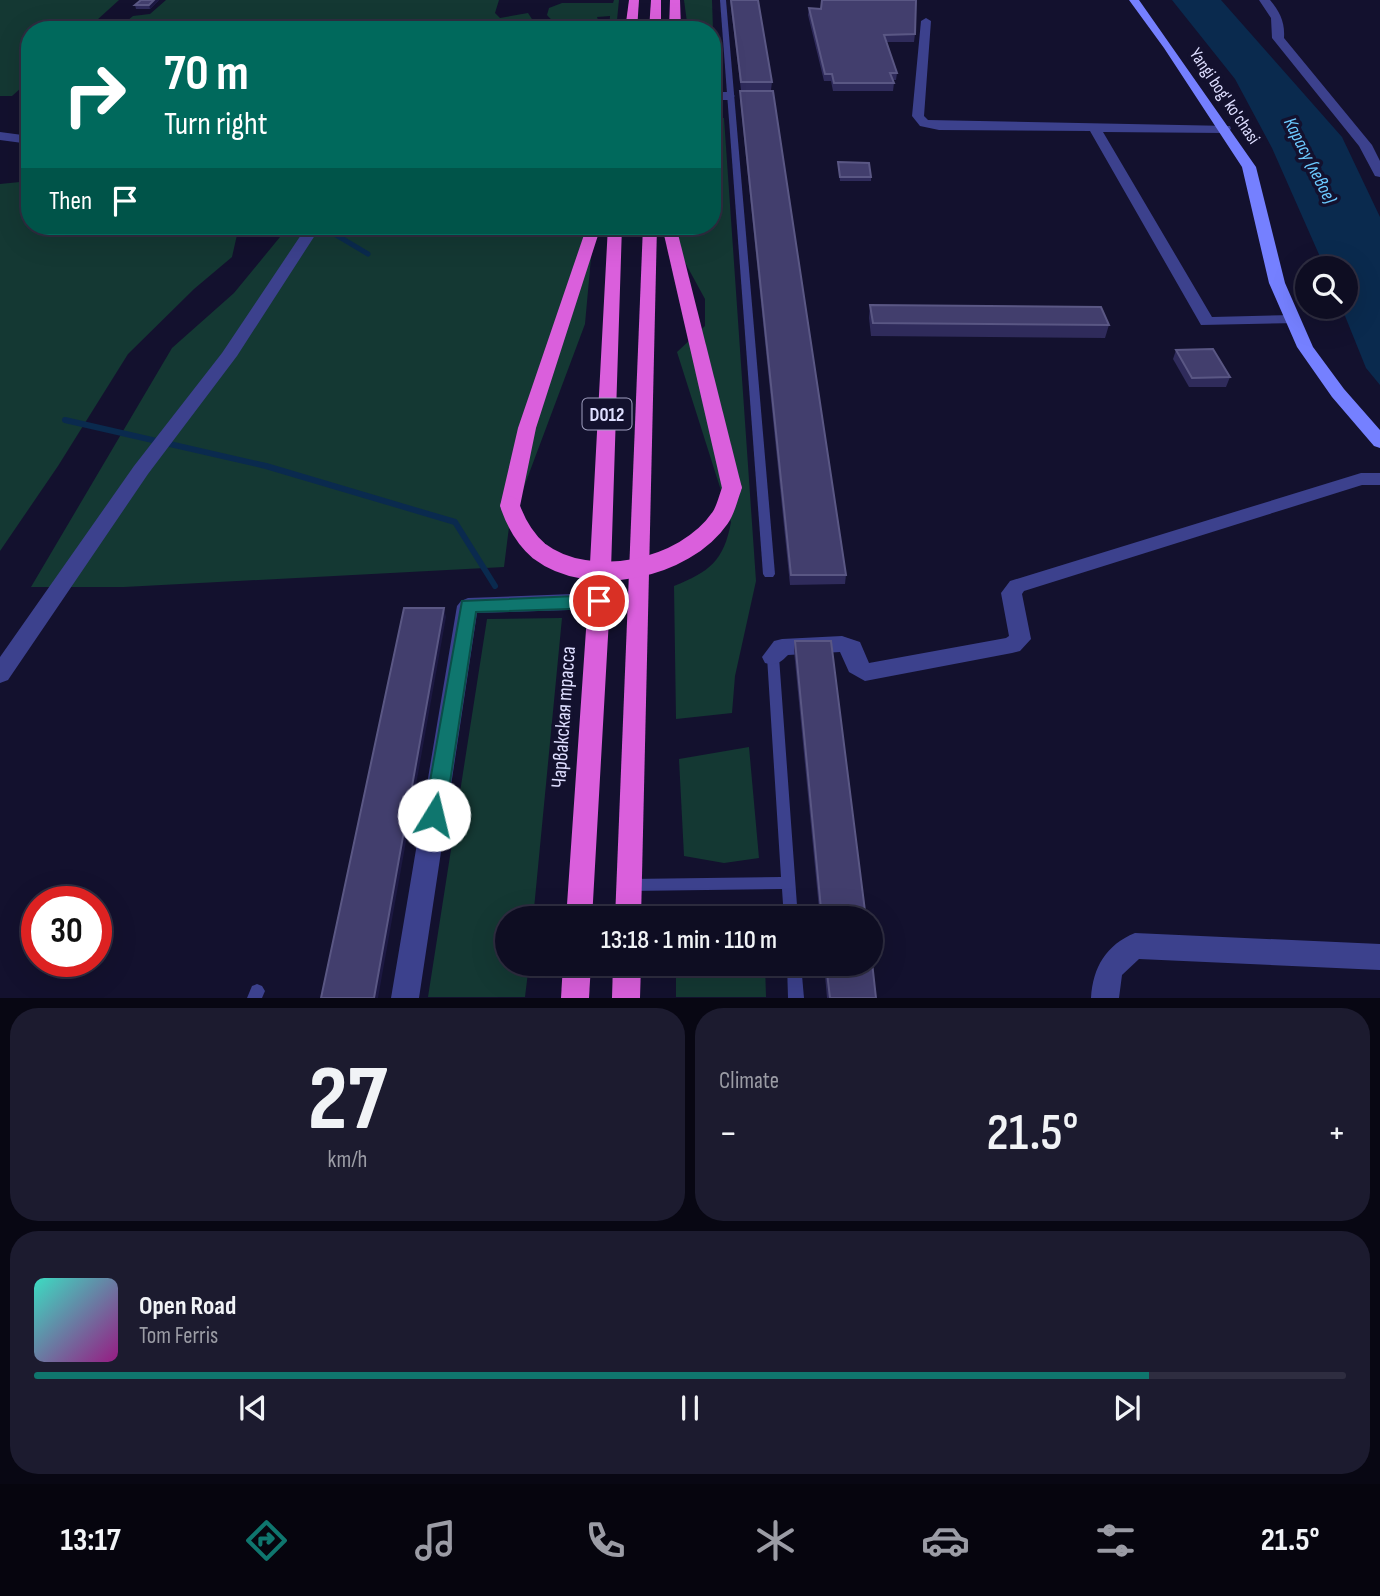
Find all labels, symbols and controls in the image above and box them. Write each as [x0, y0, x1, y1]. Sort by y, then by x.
street label: Yangi bog' ko'chasi [1185, 44, 1264, 148]
text: 70 m [164, 45, 249, 104]
icon: right [49, 49, 140, 140]
text: Turn right [164, 105, 268, 144]
water label: Карасу (левое) [1278, 114, 1342, 209]
icon: arrive [106, 182, 144, 220]
text: Then [49, 186, 92, 217]
map controls [1295, 256, 1358, 319]
button: search [1295, 256, 1358, 319]
road number: D012 [582, 398, 632, 430]
pin [569, 571, 629, 631]
icon: arrive [580, 582, 618, 620]
street label: Чарвакская трасса [546, 645, 581, 789]
position arrow [397, 778, 471, 852]
speed limit sign: 30 [21, 886, 112, 977]
text: 13:18 · 1 min · 110 m [601, 925, 777, 956]
text: 27 [308, 1046, 387, 1155]
text: Climate [719, 1067, 779, 1095]
text: 21.5° [987, 1102, 1078, 1165]
text: − [719, 1111, 738, 1156]
text: + [1327, 1111, 1346, 1156]
text: km/h [328, 1146, 367, 1174]
text: Open Road [139, 1291, 236, 1322]
text: Tom Ferris [139, 1322, 218, 1350]
icon: previous [234, 1389, 272, 1427]
icon: pause [671, 1389, 709, 1427]
icon: next [1108, 1389, 1146, 1427]
icon: directions [242, 1516, 291, 1565]
icon: music [411, 1516, 460, 1565]
icon: phone [581, 1516, 630, 1565]
icon: climate [751, 1516, 800, 1565]
icon: car [921, 1516, 970, 1565]
icon: filters [1091, 1516, 1140, 1565]
text: 13:17 [60, 1521, 121, 1560]
text: 21.5° [1261, 1521, 1319, 1560]

